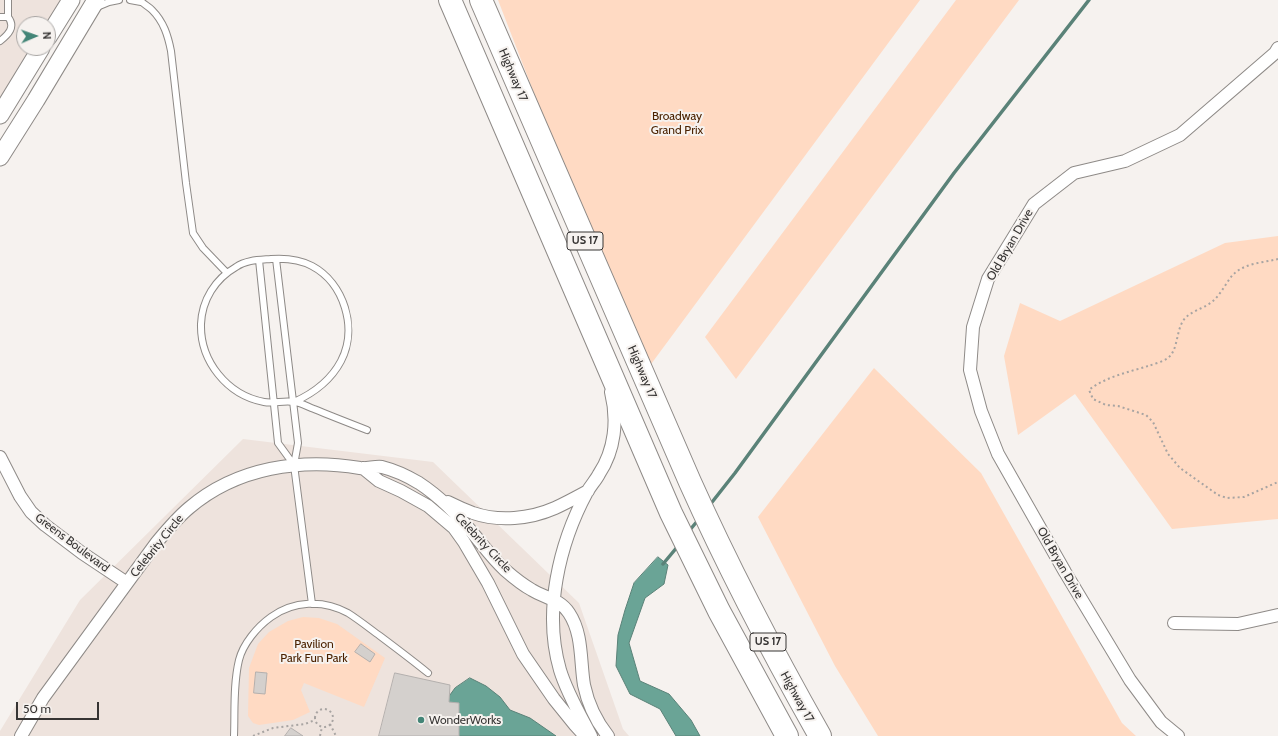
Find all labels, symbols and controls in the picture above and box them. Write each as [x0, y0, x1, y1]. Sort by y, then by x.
north arrow [16, 16, 56, 56]
text: N [40, 31, 54, 40]
street label: Highway 17 [495, 46, 531, 104]
park label: Broadway Grand Prix [651, 109, 703, 137]
street label: Old Bryan Drive [984, 207, 1036, 283]
road number: US 17 [567, 232, 603, 250]
street label: Highway 17 [624, 343, 660, 401]
street label: Greens Boulevard [32, 510, 112, 576]
street label: Celebrity Circle [452, 510, 514, 576]
street label: Celebrity Circle [127, 512, 187, 580]
street label: Old Bryan Drive [1034, 525, 1086, 601]
road number: US 17 [750, 633, 786, 651]
park label: Pavilion Park Fun Park [280, 637, 348, 665]
street label: Highway 17 [777, 669, 817, 725]
scale bar [18, 694, 101, 720]
text: 50 m [23, 701, 51, 716]
place label: WonderWorks [429, 713, 501, 727]
marker: WonderWorks [416, 715, 426, 725]

